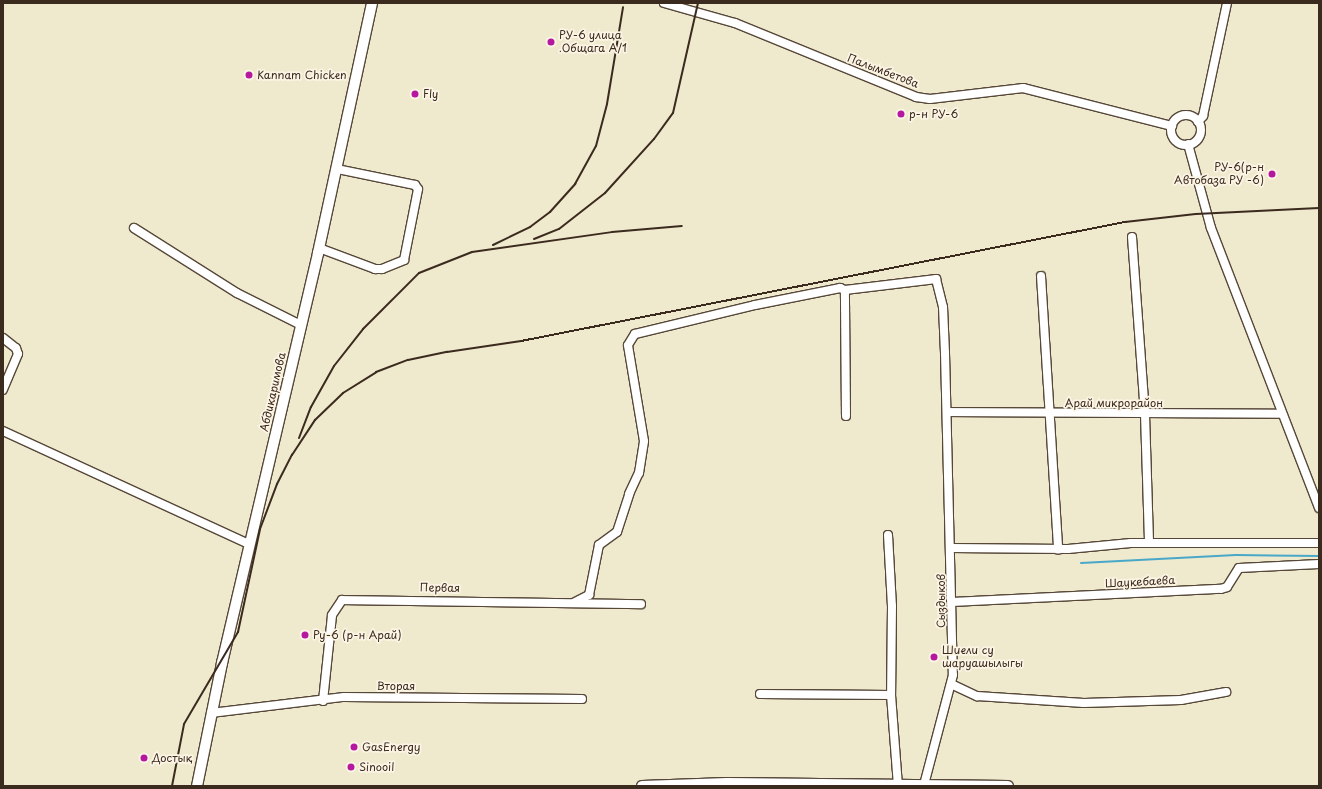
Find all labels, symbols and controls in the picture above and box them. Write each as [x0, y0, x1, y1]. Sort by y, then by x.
place label: РУ-6 улица .Общага А/1 [559, 29, 627, 55]
marker: РУ-6 улица .Общага А/1 [546, 37, 556, 47]
street label: Палымбетова [845, 51, 921, 91]
place label: Kannam Chicken [257, 68, 347, 82]
marker: Kannam Chicken [244, 70, 254, 80]
place label: Fly [423, 87, 438, 101]
marker: Fly [410, 89, 420, 99]
place label: р-н РУ-6 [909, 107, 958, 121]
marker: р-н РУ-6 [896, 109, 906, 119]
place label: РУ-6(р-н Автобаза РУ -6) [1173, 161, 1264, 187]
marker: РУ-6(р-н Автобаза РУ -6) [1267, 169, 1277, 179]
street label: Абдикаримова [257, 351, 289, 433]
street label: Арай микрорайон [1064, 396, 1164, 410]
street label: Сыздыков [934, 574, 948, 628]
street label: Шаукебаева [1105, 574, 1175, 590]
street label: Первая [420, 581, 460, 595]
place label: Ру-6 (р-н Арай) [313, 628, 402, 642]
marker: Ру-6 (р-н Арай) [300, 630, 310, 640]
place label: Шиели су шаруашылыгы [942, 644, 1023, 670]
marker: Шиели су шаруашылыгы [929, 652, 939, 662]
street label: Вторая [377, 679, 415, 693]
place label: GasEnergy [362, 740, 420, 754]
marker: GasEnergy [349, 742, 359, 752]
place label: Достық [152, 751, 192, 765]
marker: Достық [139, 753, 149, 763]
place label: Sinooil [359, 760, 394, 774]
marker: Sinooil [346, 762, 356, 772]

